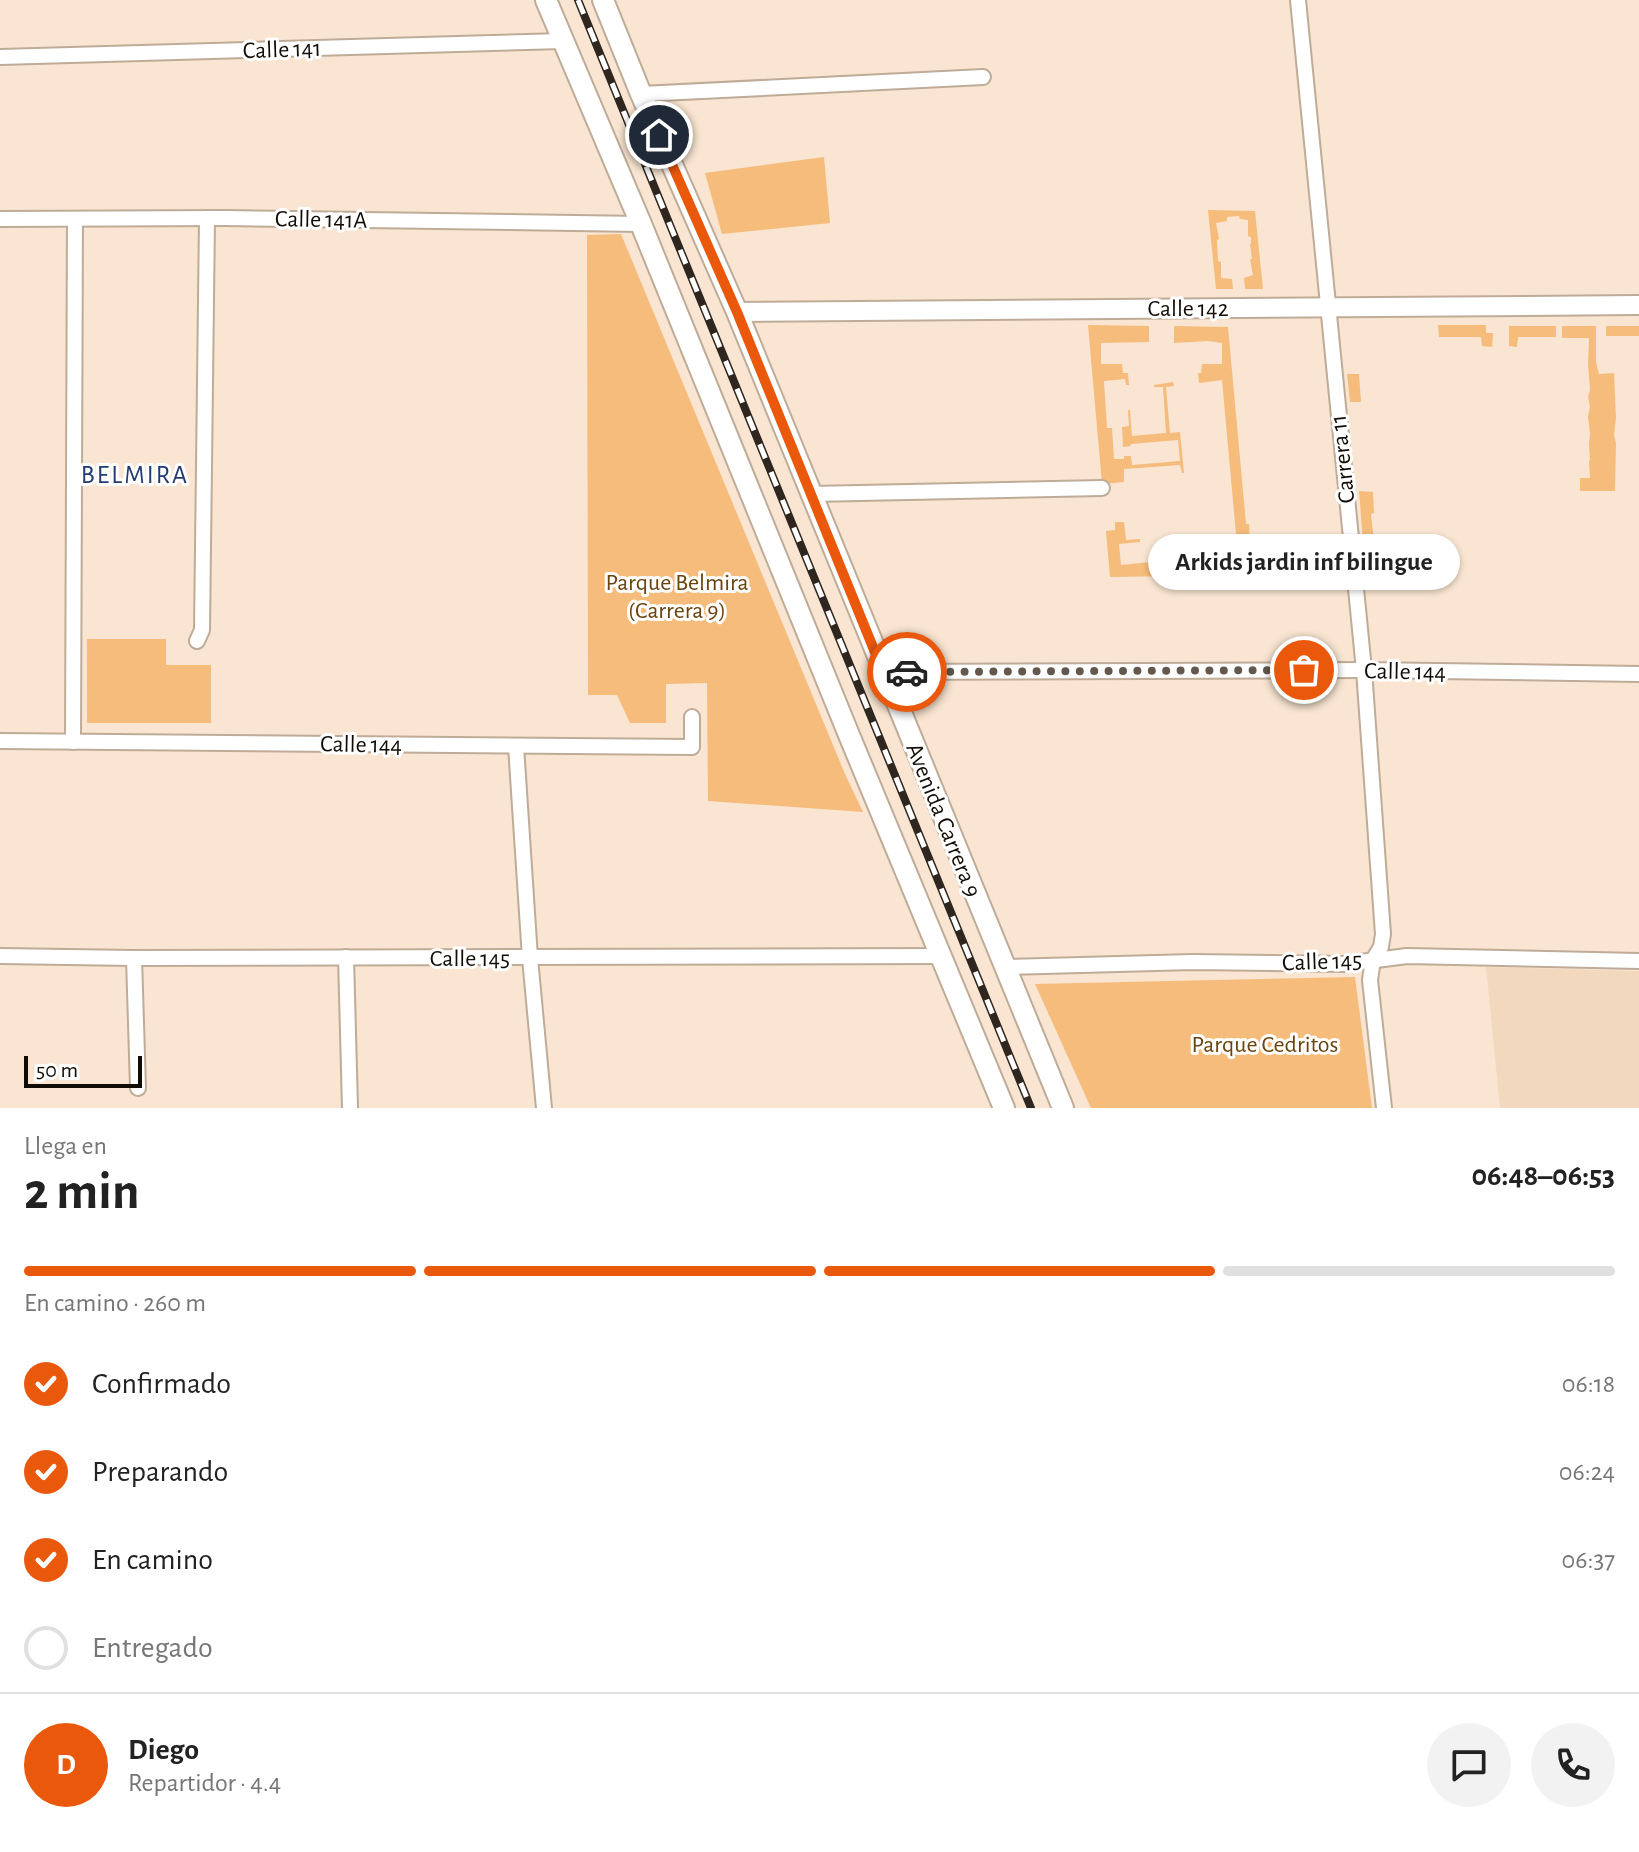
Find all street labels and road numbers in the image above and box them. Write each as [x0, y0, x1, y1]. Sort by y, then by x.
street label: Calle 141 [242, 37, 322, 63]
street label: Calle 141A [275, 207, 367, 233]
street label: Calle 142 [1147, 297, 1229, 321]
street label: Carrera 11 [1326, 413, 1360, 504]
street label: Calle 144 [1364, 659, 1446, 685]
street label: Calle 144 [320, 732, 402, 758]
street label: Avenida Carrera 9 [901, 740, 985, 901]
street label: Calle 145 [430, 947, 510, 971]
street label: Calle 145 [1281, 949, 1363, 975]

